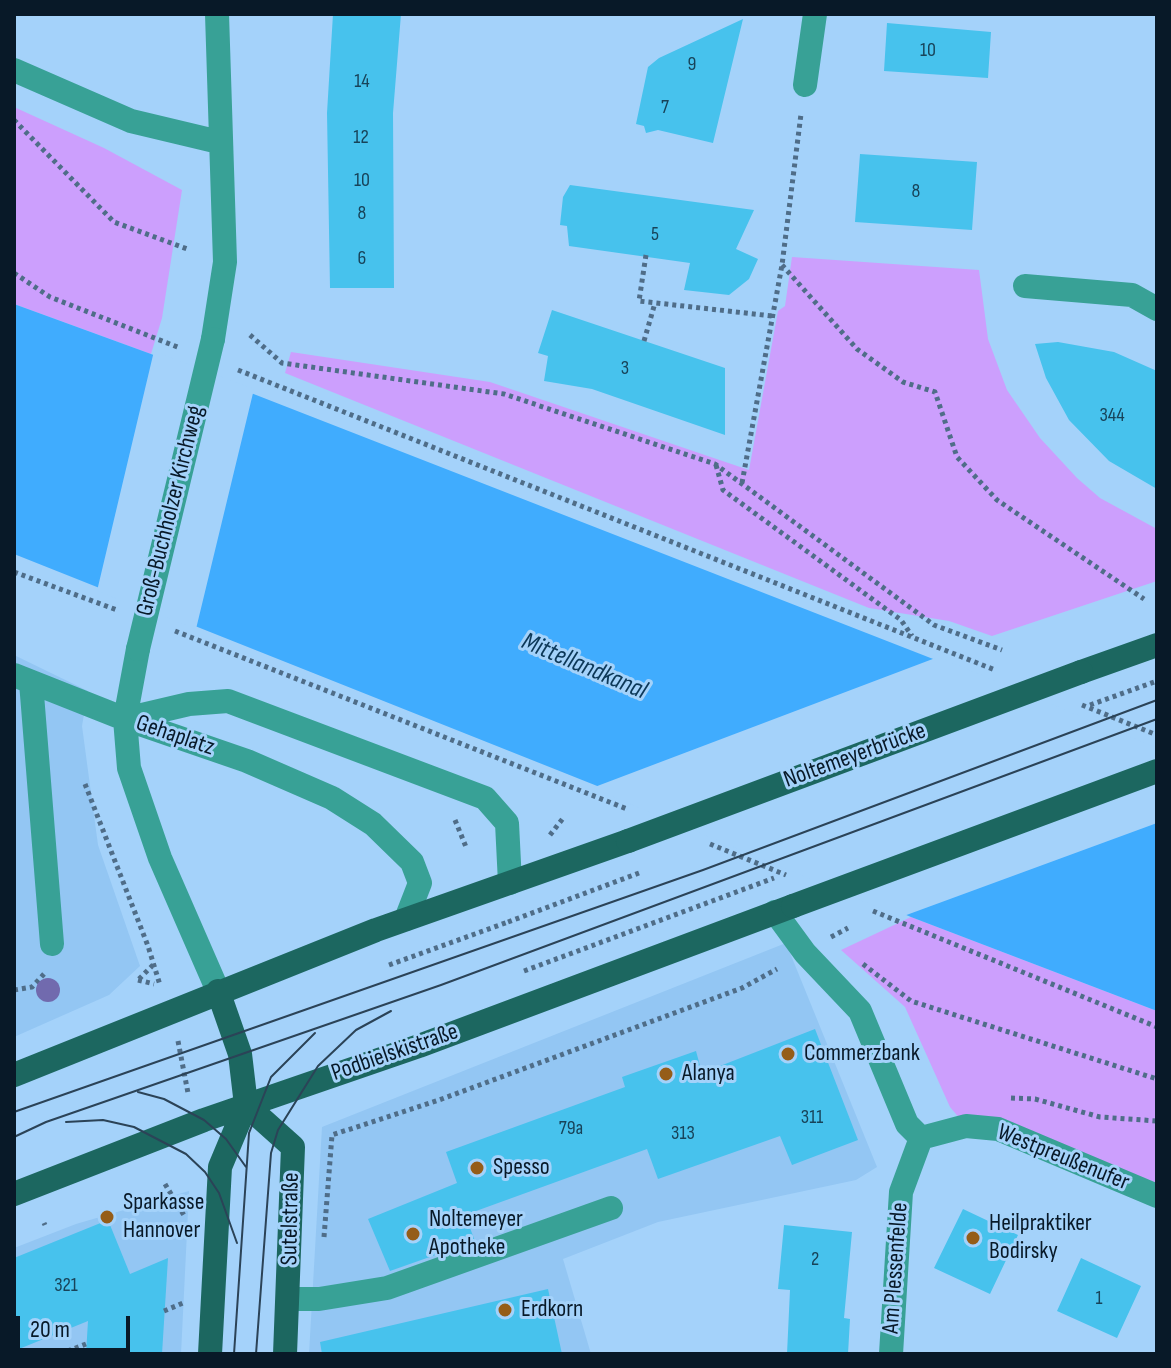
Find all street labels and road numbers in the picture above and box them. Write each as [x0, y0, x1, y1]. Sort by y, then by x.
street label: Groß-Buchholzer Kirchweg [131, 403, 211, 619]
street label: Gehaplatz [132, 709, 218, 763]
street label: Noltemeyerbrücke [780, 717, 930, 795]
street label: Podbielskistraße [328, 1018, 462, 1088]
street label: Westpreußenufer [993, 1118, 1133, 1198]
street label: Sutelstraße [276, 1172, 306, 1266]
street label: Am Plessenfelde [877, 1202, 915, 1334]

